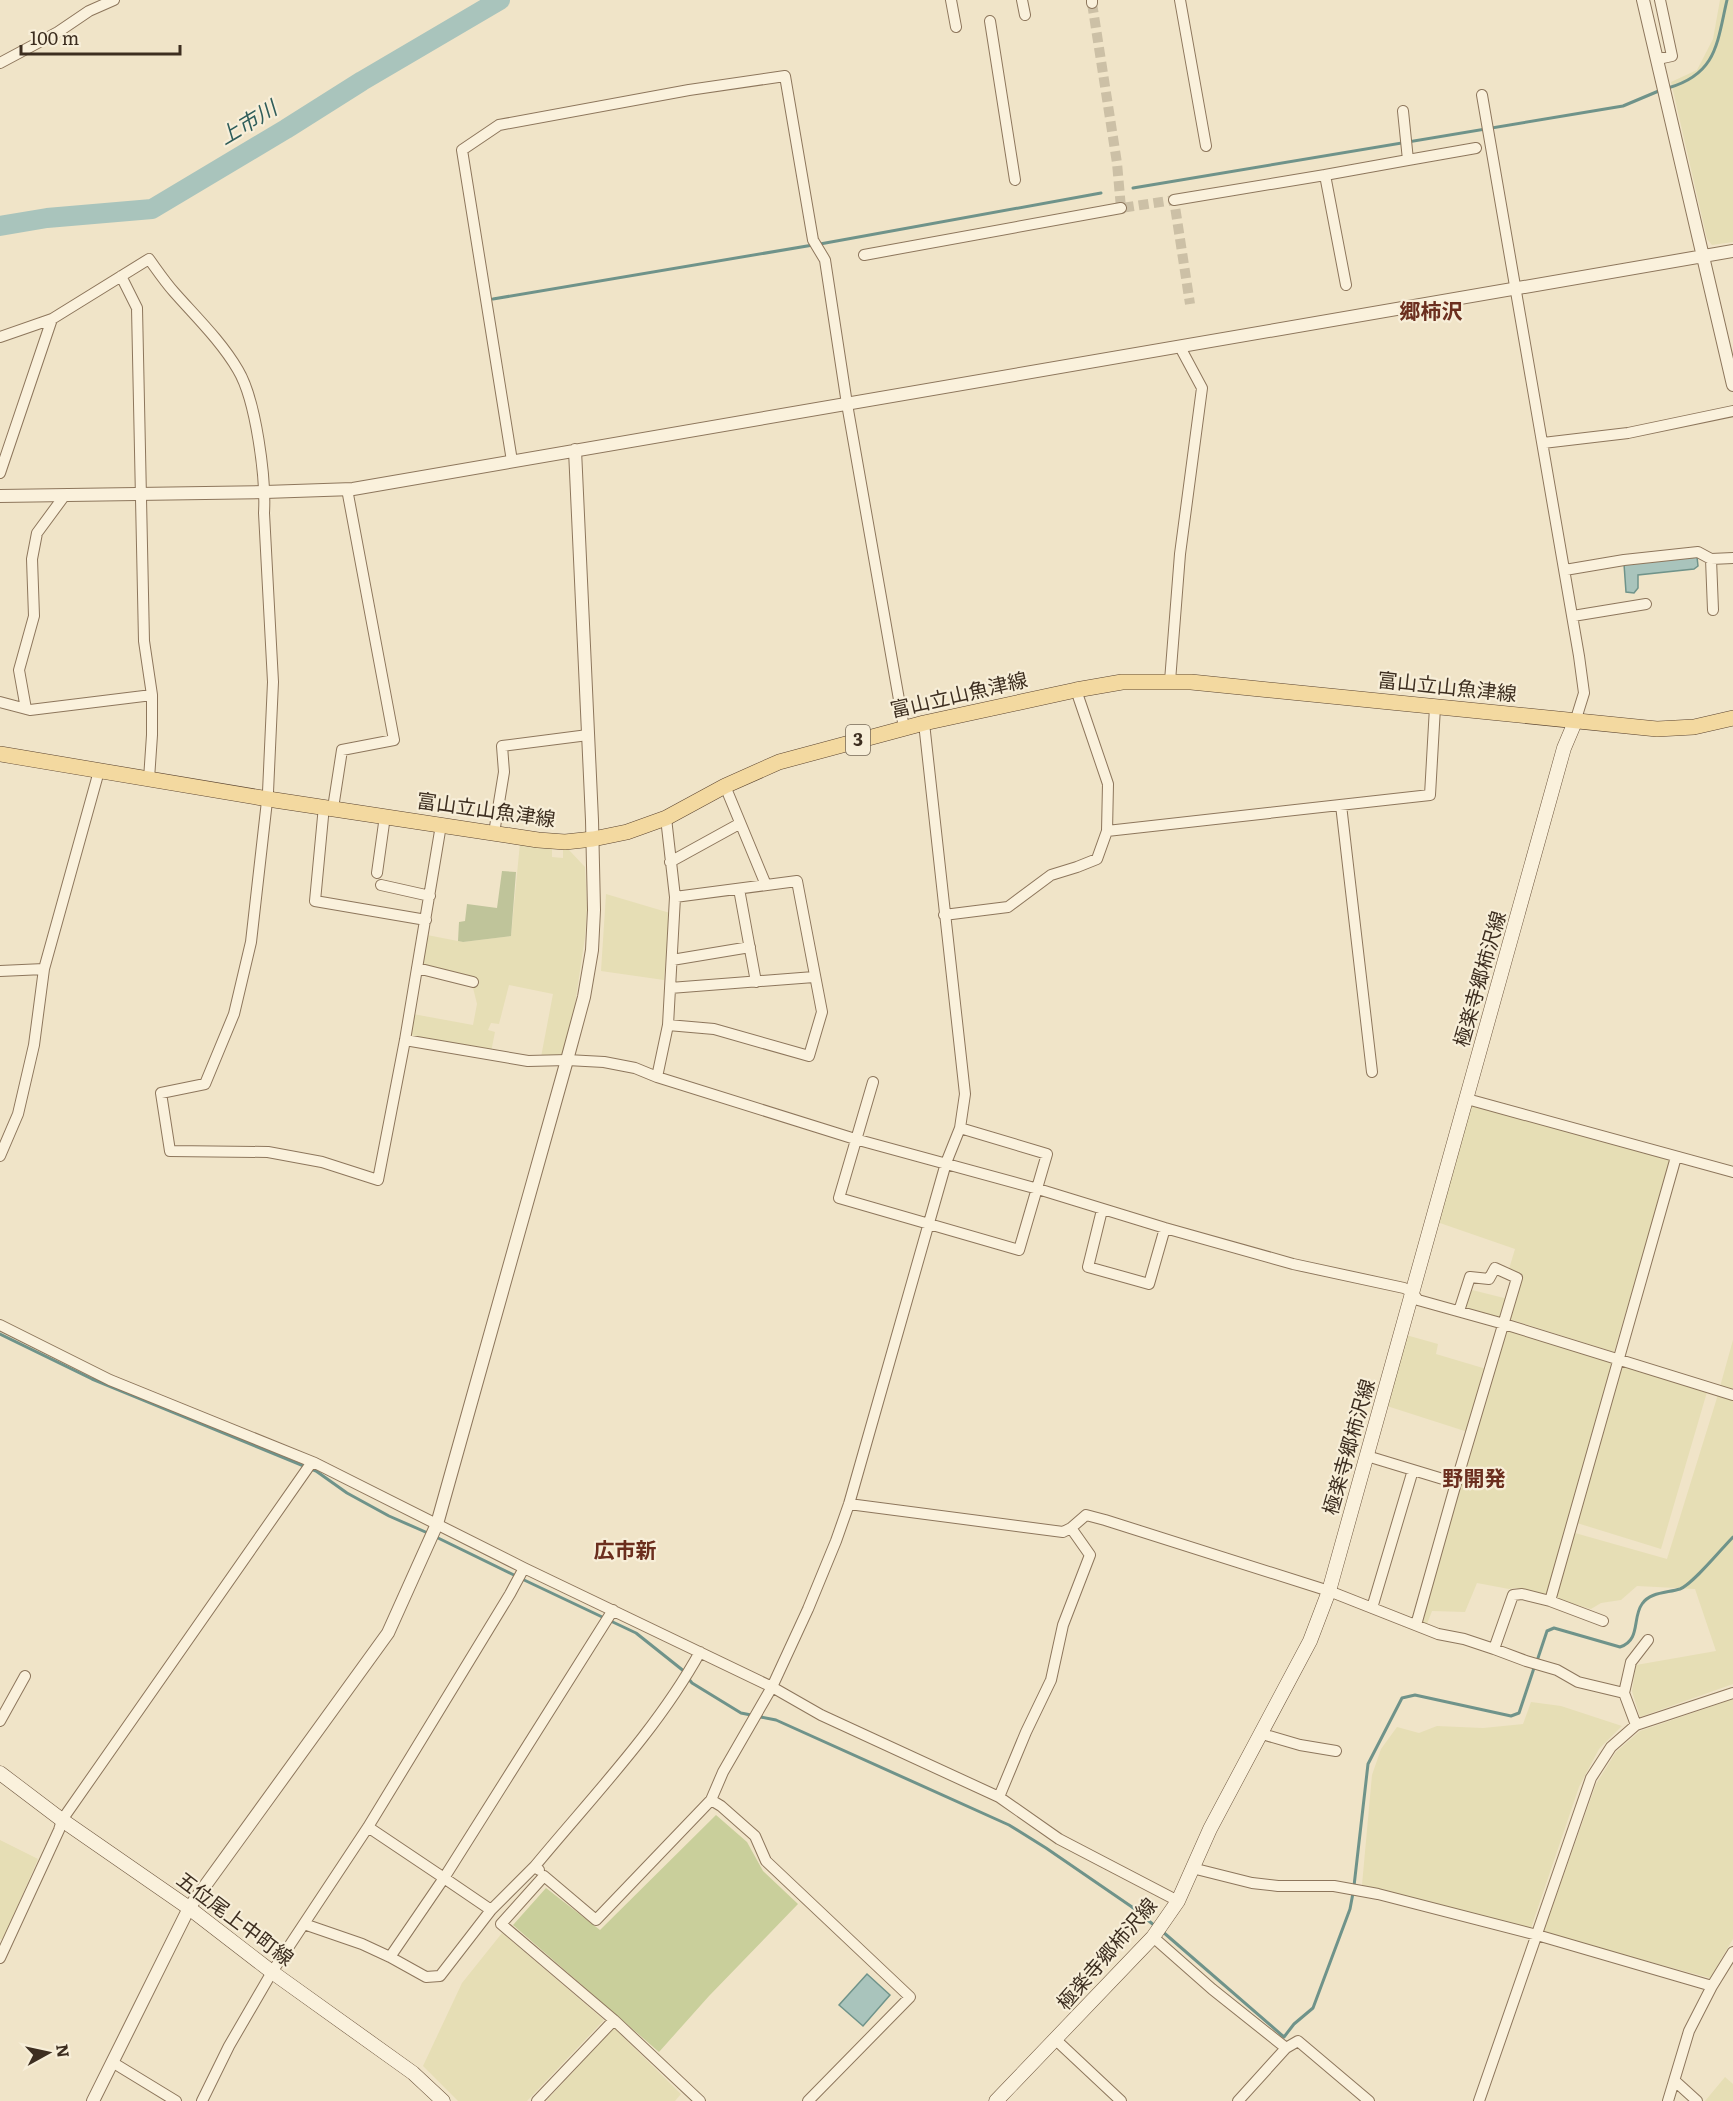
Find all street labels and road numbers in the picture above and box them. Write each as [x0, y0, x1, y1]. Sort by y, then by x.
street label: 富山立山魚津線 [887, 663, 1030, 723]
street label: 富山立山魚津線 [1376, 663, 1518, 707]
road number: 3 [846, 725, 870, 755]
street label: 富山立山魚津線 [415, 783, 558, 833]
street label: 極楽寺郷柿沢線 [1444, 907, 1512, 1050]
street label: 極楽寺郷柿沢線 [1313, 1375, 1381, 1518]
street label: 五位尾上中町線 [171, 1863, 301, 1972]
street label: 極楽寺郷柿沢線 [1048, 1890, 1163, 2015]

